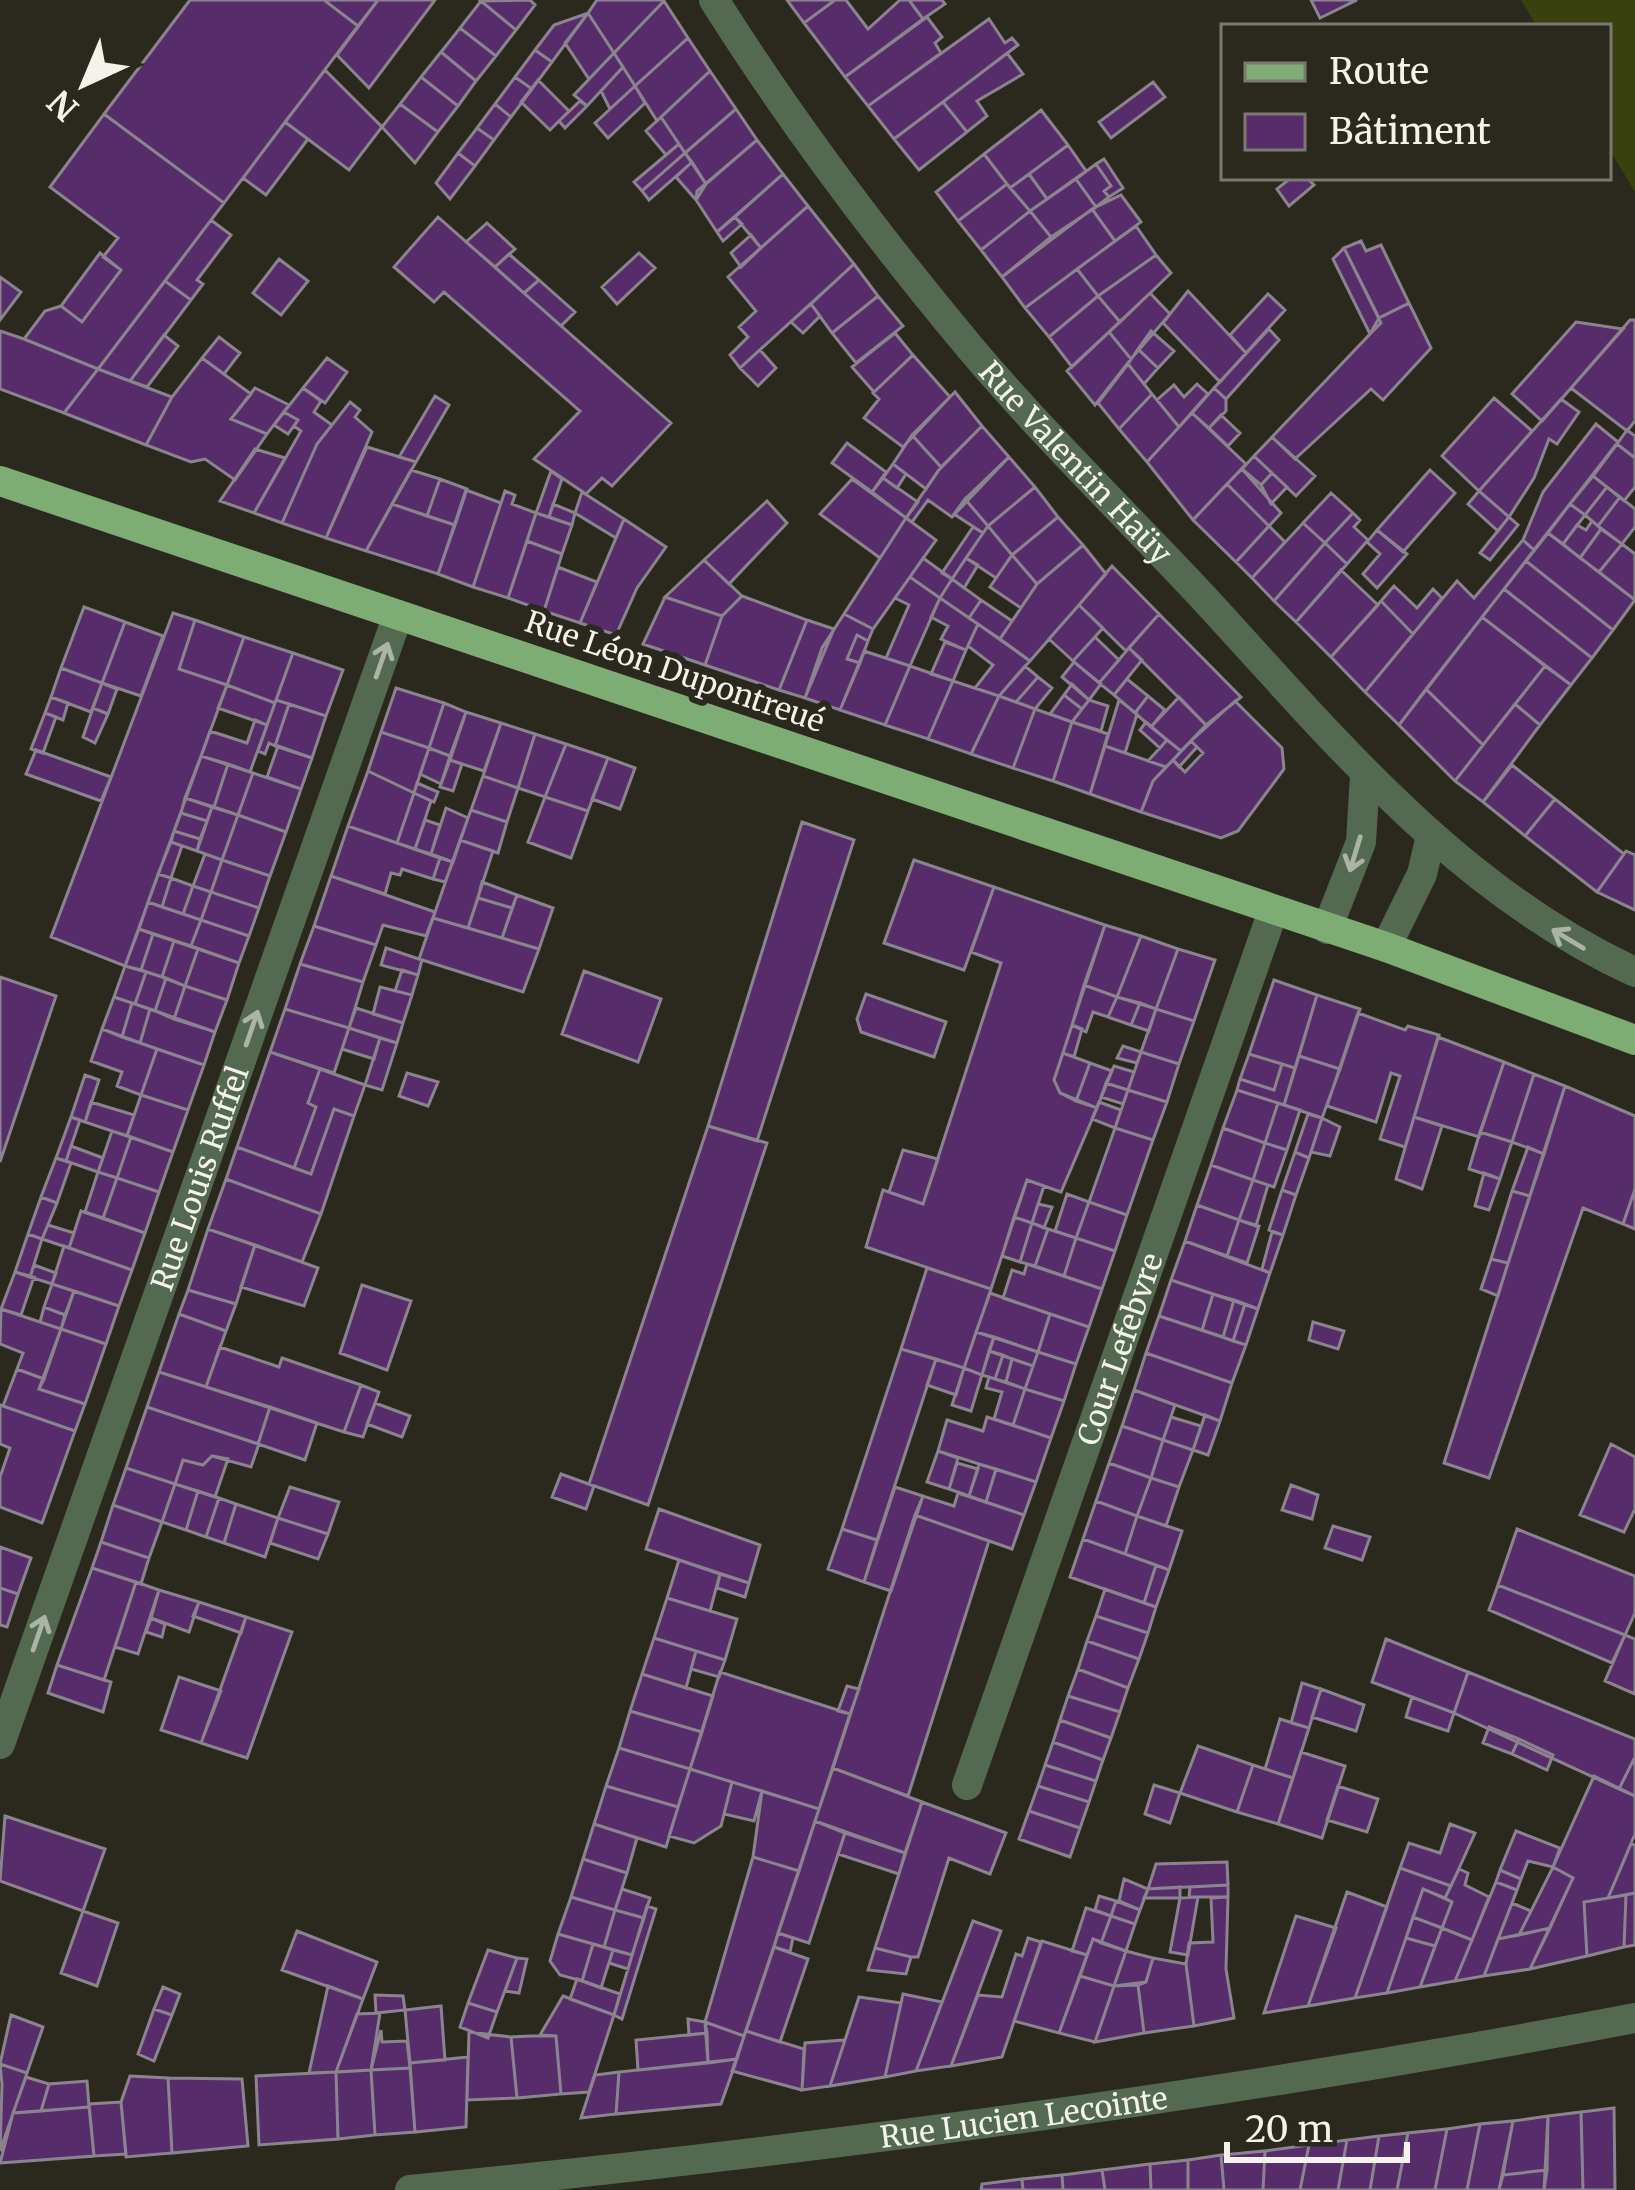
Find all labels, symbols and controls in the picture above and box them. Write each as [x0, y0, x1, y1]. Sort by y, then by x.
north arrow [24, 24, 144, 144]
legend [1221, 24, 1611, 180]
text: Route [1329, 49, 1429, 94]
text: N [40, 81, 87, 129]
text: Bâtiment [1329, 109, 1491, 154]
street label: Rue Valentin Haüy [971, 353, 1181, 572]
street label: Rue Léon Dupontreué [520, 602, 830, 740]
one-way arrow [373, 642, 394, 679]
one-way arrow [1343, 834, 1365, 872]
one-way arrow [1551, 926, 1586, 950]
one-way arrow [243, 1010, 264, 1047]
street label: Rue Louis Ruffel [142, 1061, 257, 1295]
street label: Cour Lefebvre [1069, 1248, 1171, 1450]
one-way arrow [30, 1616, 51, 1653]
street label: Rue Lucien Lecointe [878, 2079, 1170, 2156]
scale bar [1227, 2088, 1407, 2162]
text: 20 m [1245, 2107, 1333, 2152]

